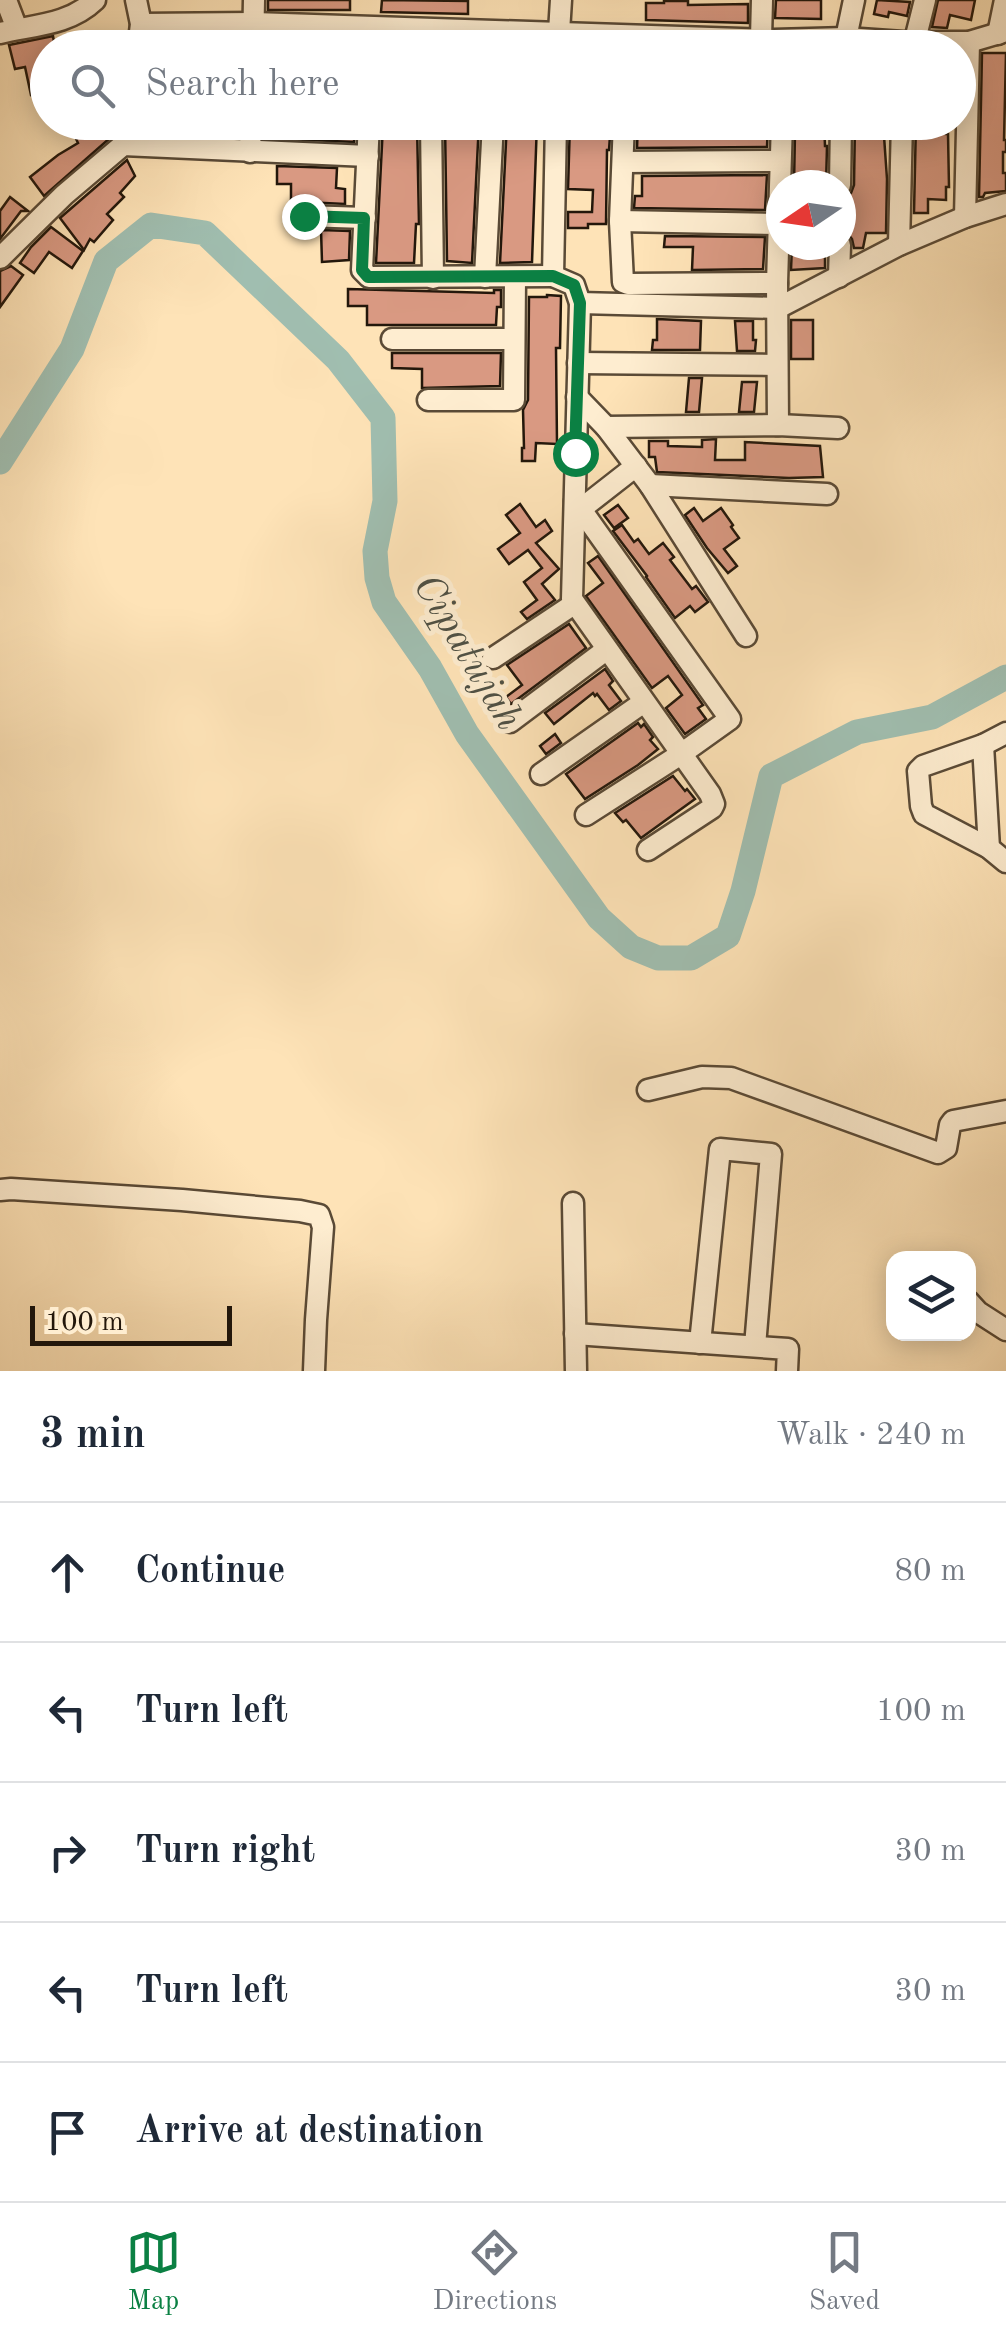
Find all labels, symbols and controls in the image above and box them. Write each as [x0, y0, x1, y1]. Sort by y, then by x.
search box [30, 30, 976, 140]
icon: search [65, 58, 120, 113]
text: Search here [145, 66, 340, 104]
north arrow [766, 170, 856, 260]
route end [282, 194, 328, 240]
route start [553, 431, 599, 477]
water label: Cipatujah [404, 568, 528, 738]
map controls [886, 1251, 976, 1341]
button: layers [886, 1251, 976, 1341]
scale bar [30, 1301, 232, 1346]
text: 100 m [45, 1309, 124, 1337]
text: 3 min [40, 1415, 146, 1457]
text: Walk · 240 m [776, 1420, 966, 1452]
icon: ahead [40, 1545, 95, 1600]
text: Continue [135, 1553, 285, 1591]
text: 80 m [895, 1556, 966, 1588]
icon: left [40, 1685, 95, 1740]
text: Turn left [135, 1693, 288, 1731]
text: 100 m [876, 1696, 966, 1728]
icon: right [40, 1825, 95, 1880]
text: Turn right [135, 1833, 315, 1871]
text: 30 m [895, 1836, 966, 1868]
icon: left [40, 1965, 95, 2020]
text: Turn left [135, 1973, 288, 2011]
text: 30 m [895, 1976, 966, 2008]
icon: arrive [40, 2105, 95, 2160]
text: Arrive at destination [135, 2113, 484, 2151]
tab: Map [126, 2225, 181, 2320]
tab: Directions [433, 2225, 557, 2320]
tab: Saved [809, 2225, 880, 2320]

